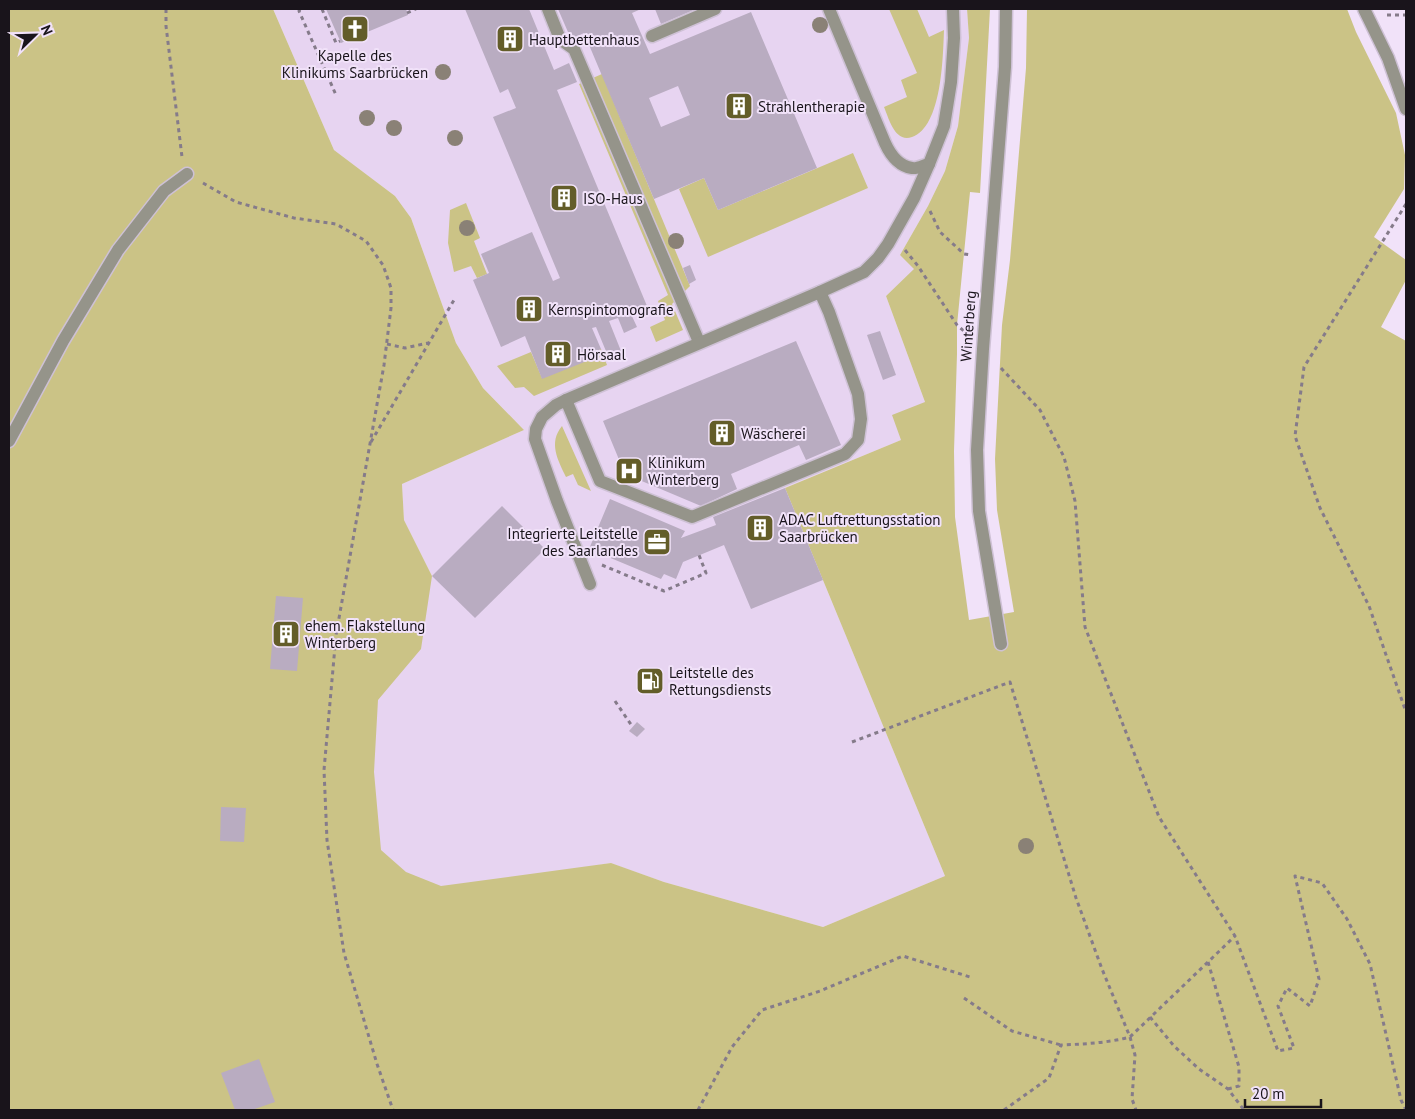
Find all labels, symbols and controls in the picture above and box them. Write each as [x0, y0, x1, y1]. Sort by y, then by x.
north arrow [10, 10, 60, 60]
church icon: Kapelle des Klinikums Saarbrücken [340, 14, 370, 44]
text: N [37, 22, 57, 38]
building icon: Hauptbettenhaus [495, 24, 525, 54]
place label: Hauptbettenhaus [529, 30, 639, 49]
place label: Kapelle des Klinikums Saarbrücken [282, 46, 428, 82]
building icon: Strahlentherapie [724, 91, 754, 121]
place label: Strahlentherapie [758, 97, 865, 116]
building icon: ISO-Haus [549, 183, 579, 213]
place label: ISO-Haus [583, 189, 643, 208]
street label: Winterberg [956, 290, 980, 362]
building icon: Kernspintomografie [514, 294, 544, 324]
place label: Kernspintomografie [548, 300, 674, 319]
building icon: Hörsaal [543, 339, 573, 369]
place label: Hörsaal [577, 345, 626, 364]
building icon: Wäscherei [707, 418, 737, 448]
place label: Wäscherei [741, 424, 806, 443]
place label: Klinikum Winterberg [648, 453, 719, 489]
hospital icon: Klinikum Winterberg [614, 456, 644, 486]
place label: ADAC Luftrettungsstation Saarbrücken [779, 510, 941, 546]
building icon: ADAC Luftrettungsstation Saarbrücken [745, 513, 775, 543]
place label: Integrierte Leitstelle des Saarlandes [507, 524, 638, 560]
office icon: Integrierte Leitstelle des Saarlandes [642, 527, 672, 557]
place label: ehem. Flakstellung Winterberg [305, 616, 425, 652]
building icon: ehem. Flakstellung Winterberg [271, 619, 301, 649]
place label: Leitstelle des Rettungsdiensts [669, 663, 771, 699]
fuel station icon: Leitstelle des Rettungsdiensts [635, 666, 665, 696]
scale bar [1245, 1076, 1321, 1108]
text: 20 m [1252, 1084, 1285, 1103]

